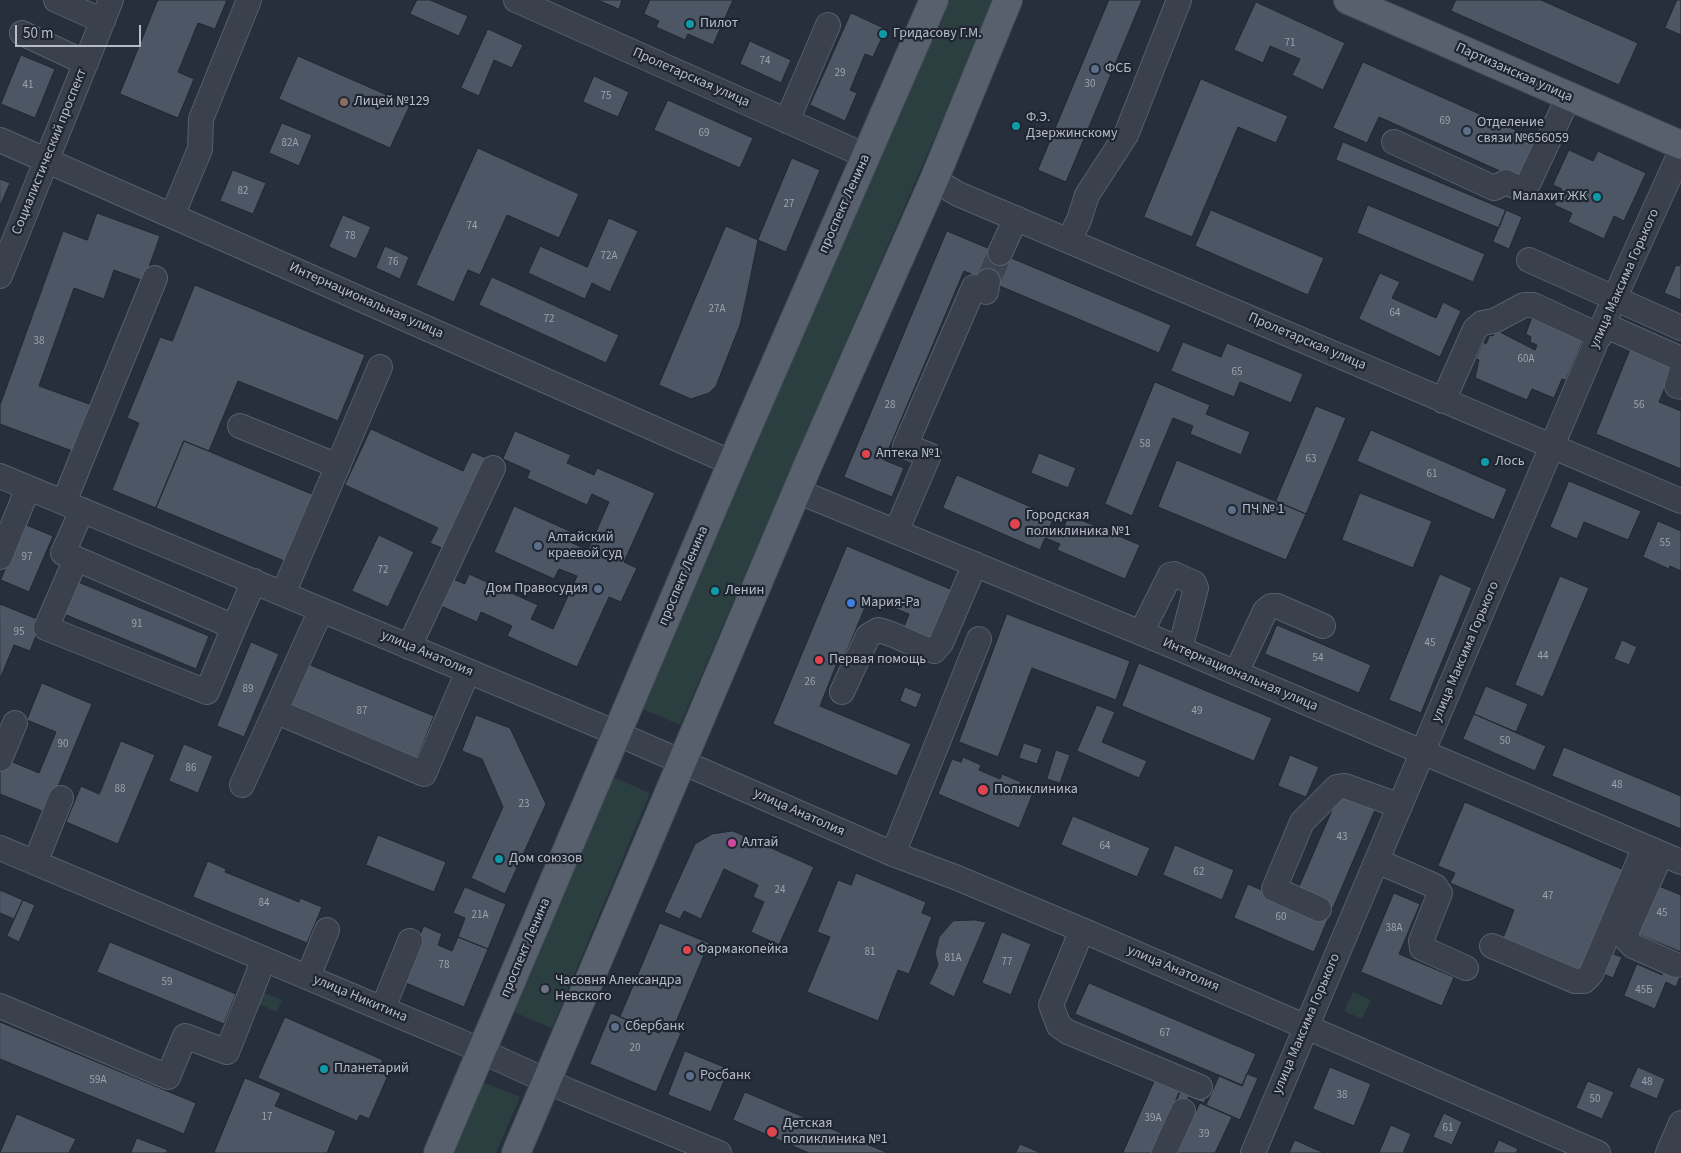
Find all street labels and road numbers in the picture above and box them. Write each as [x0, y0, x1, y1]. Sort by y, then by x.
street label: Партизанская улица [1453, 40, 1575, 106]
street label: Пролетарская улица [630, 45, 752, 111]
street label: Социалистический проспект [9, 67, 91, 237]
street label: проспект Ленина [816, 152, 874, 256]
street label: улица Максима Горького [1587, 207, 1663, 351]
street label: Интернациональная улица [286, 259, 446, 343]
street label: Пролетарская улица [1245, 310, 1369, 374]
street label: проспект Ленина [655, 524, 713, 628]
street label: улица Максима Горького [1429, 579, 1503, 725]
street label: улица Анатолия [379, 627, 475, 681]
street label: Интернациональная улица [1160, 635, 1320, 715]
street label: улица Анатолия [751, 785, 847, 841]
street label: проспект Ленина [497, 896, 555, 1000]
street label: улица Анатолия [1125, 942, 1221, 996]
street label: улица Максима Горького [1270, 951, 1344, 1097]
street label: улица Никитина [310, 972, 410, 1026]

